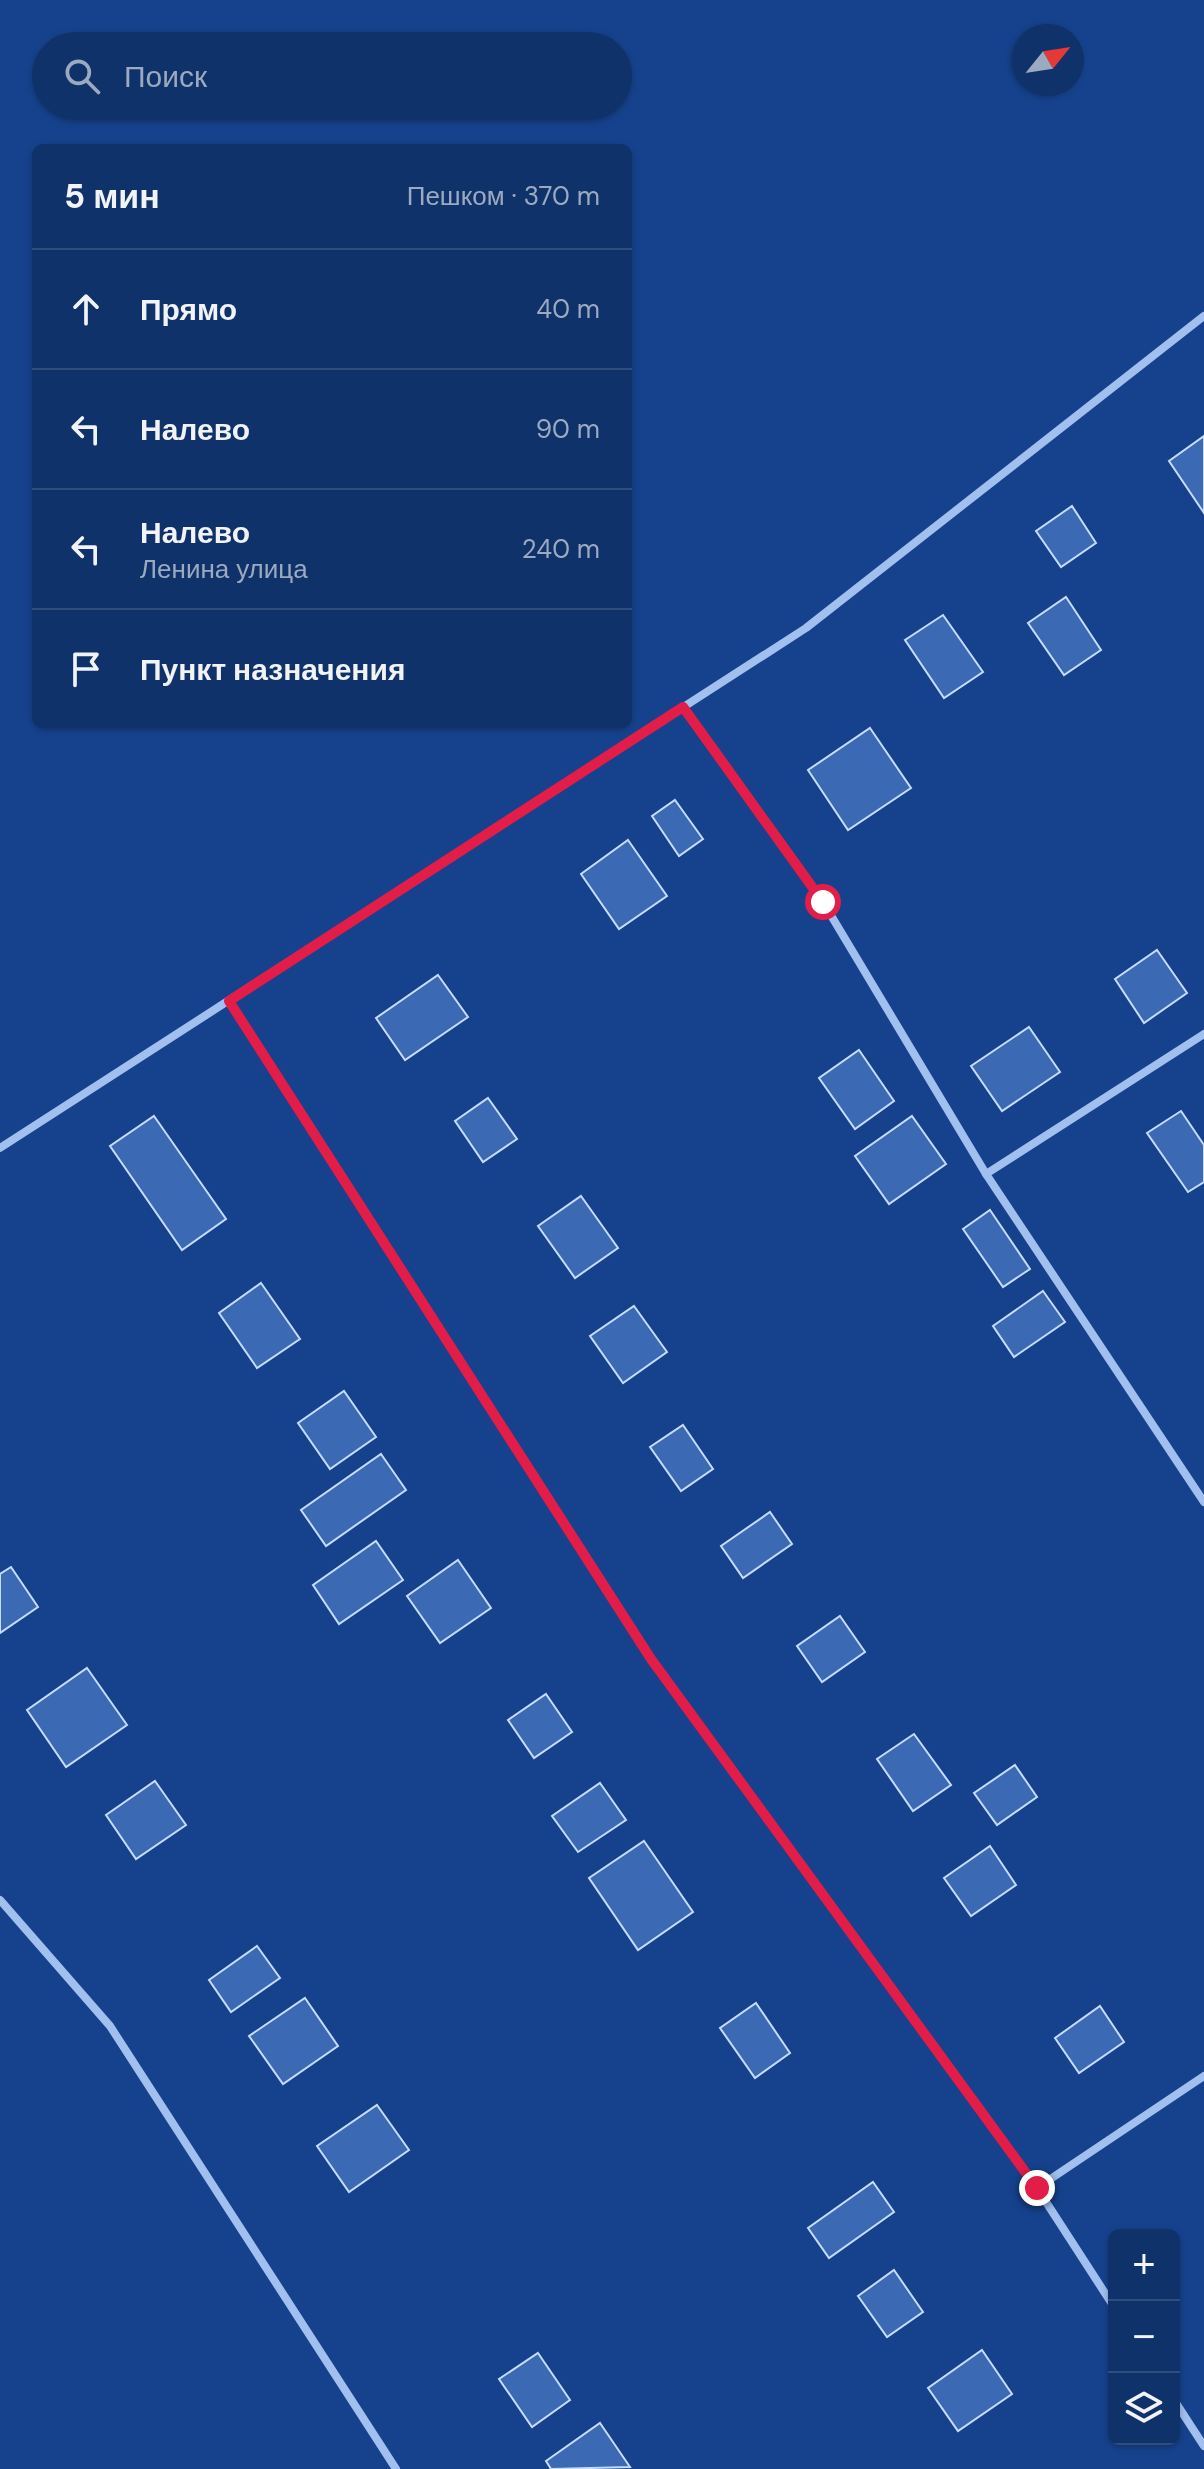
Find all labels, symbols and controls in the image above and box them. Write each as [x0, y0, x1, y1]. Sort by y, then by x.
north arrow [1012, 24, 1084, 96]
search box [32, 32, 632, 120]
icon: search [60, 54, 104, 98]
text: Поиск [124, 57, 207, 96]
text: 5 мин [64, 174, 160, 219]
text: Пешком · 370 m [407, 179, 600, 213]
icon: ahead [64, 287, 108, 331]
text: Прямо [140, 290, 237, 329]
text: 40 m [536, 292, 600, 326]
icon: left [64, 407, 108, 451]
text: Налево [140, 410, 250, 449]
text: 90 m [536, 412, 600, 446]
text: Налево [140, 513, 250, 552]
icon: left [64, 527, 108, 571]
text: 240 m [522, 532, 600, 566]
text: Ленина улица [140, 552, 308, 586]
icon: arrive [64, 647, 108, 691]
text: Пункт назначения [140, 650, 405, 689]
route start [805, 884, 841, 920]
route end [1019, 2170, 1055, 2206]
map controls [1108, 2229, 1180, 2445]
button: + [1108, 2229, 1180, 2301]
button: − [1108, 2301, 1180, 2373]
button: layers [1108, 2373, 1180, 2445]

